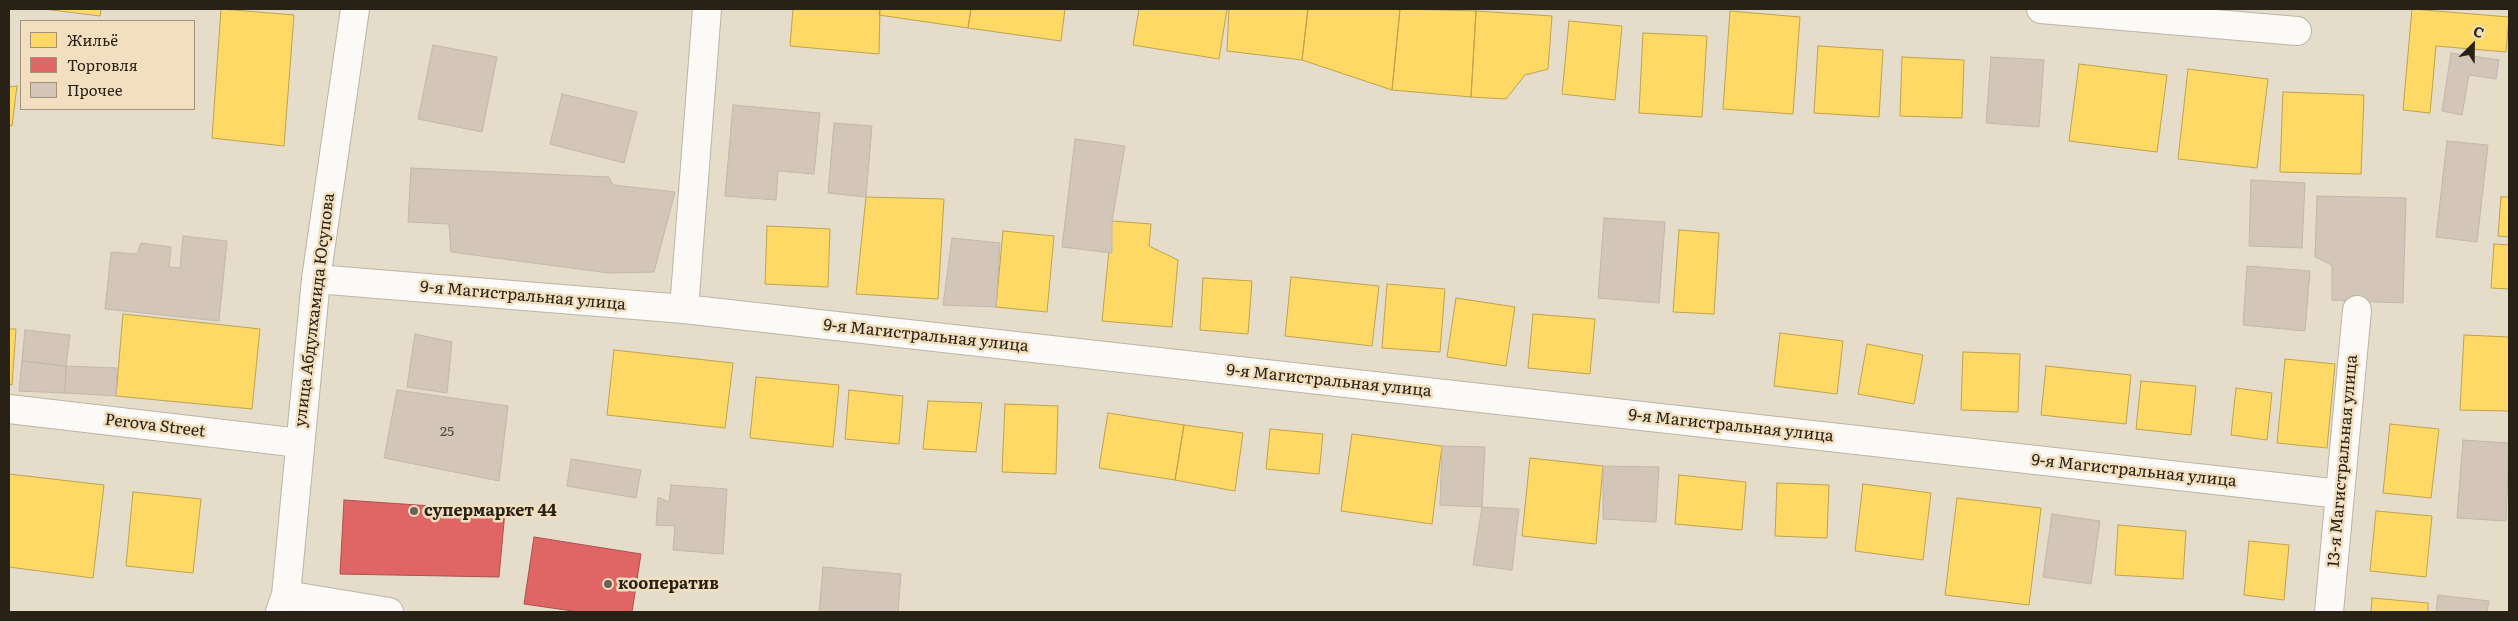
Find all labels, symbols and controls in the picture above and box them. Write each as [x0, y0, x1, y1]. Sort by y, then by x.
legend [20, 20, 195, 110]
north arrow [2448, 20, 2498, 70]
text: С [2470, 20, 2487, 42]
text: Жильё [67, 28, 118, 51]
text: Торговля [67, 53, 138, 76]
text: Прочее [67, 78, 123, 101]
street label: улица Абдулхамида Юсупова [291, 192, 339, 428]
street label: 9-я Магистральная улица [419, 277, 627, 315]
street label: 9-я Магистральная улица [822, 316, 1030, 356]
street label: 13-я Магистральная улица [2324, 354, 2362, 568]
street label: 9-я Магистральная улица [1225, 361, 1433, 401]
street label: 9-я Магистральная улица [1627, 406, 1835, 446]
street label: Perova Street [104, 410, 206, 442]
house number: 25 [440, 424, 454, 440]
street label: 9-я Магистральная улица [2030, 451, 2238, 491]
place label: супермаркет 44 [424, 501, 557, 521]
marker: супермаркет 44 [408, 505, 420, 517]
place label: кооператив [618, 574, 719, 594]
marker: кооператив [602, 578, 614, 590]

